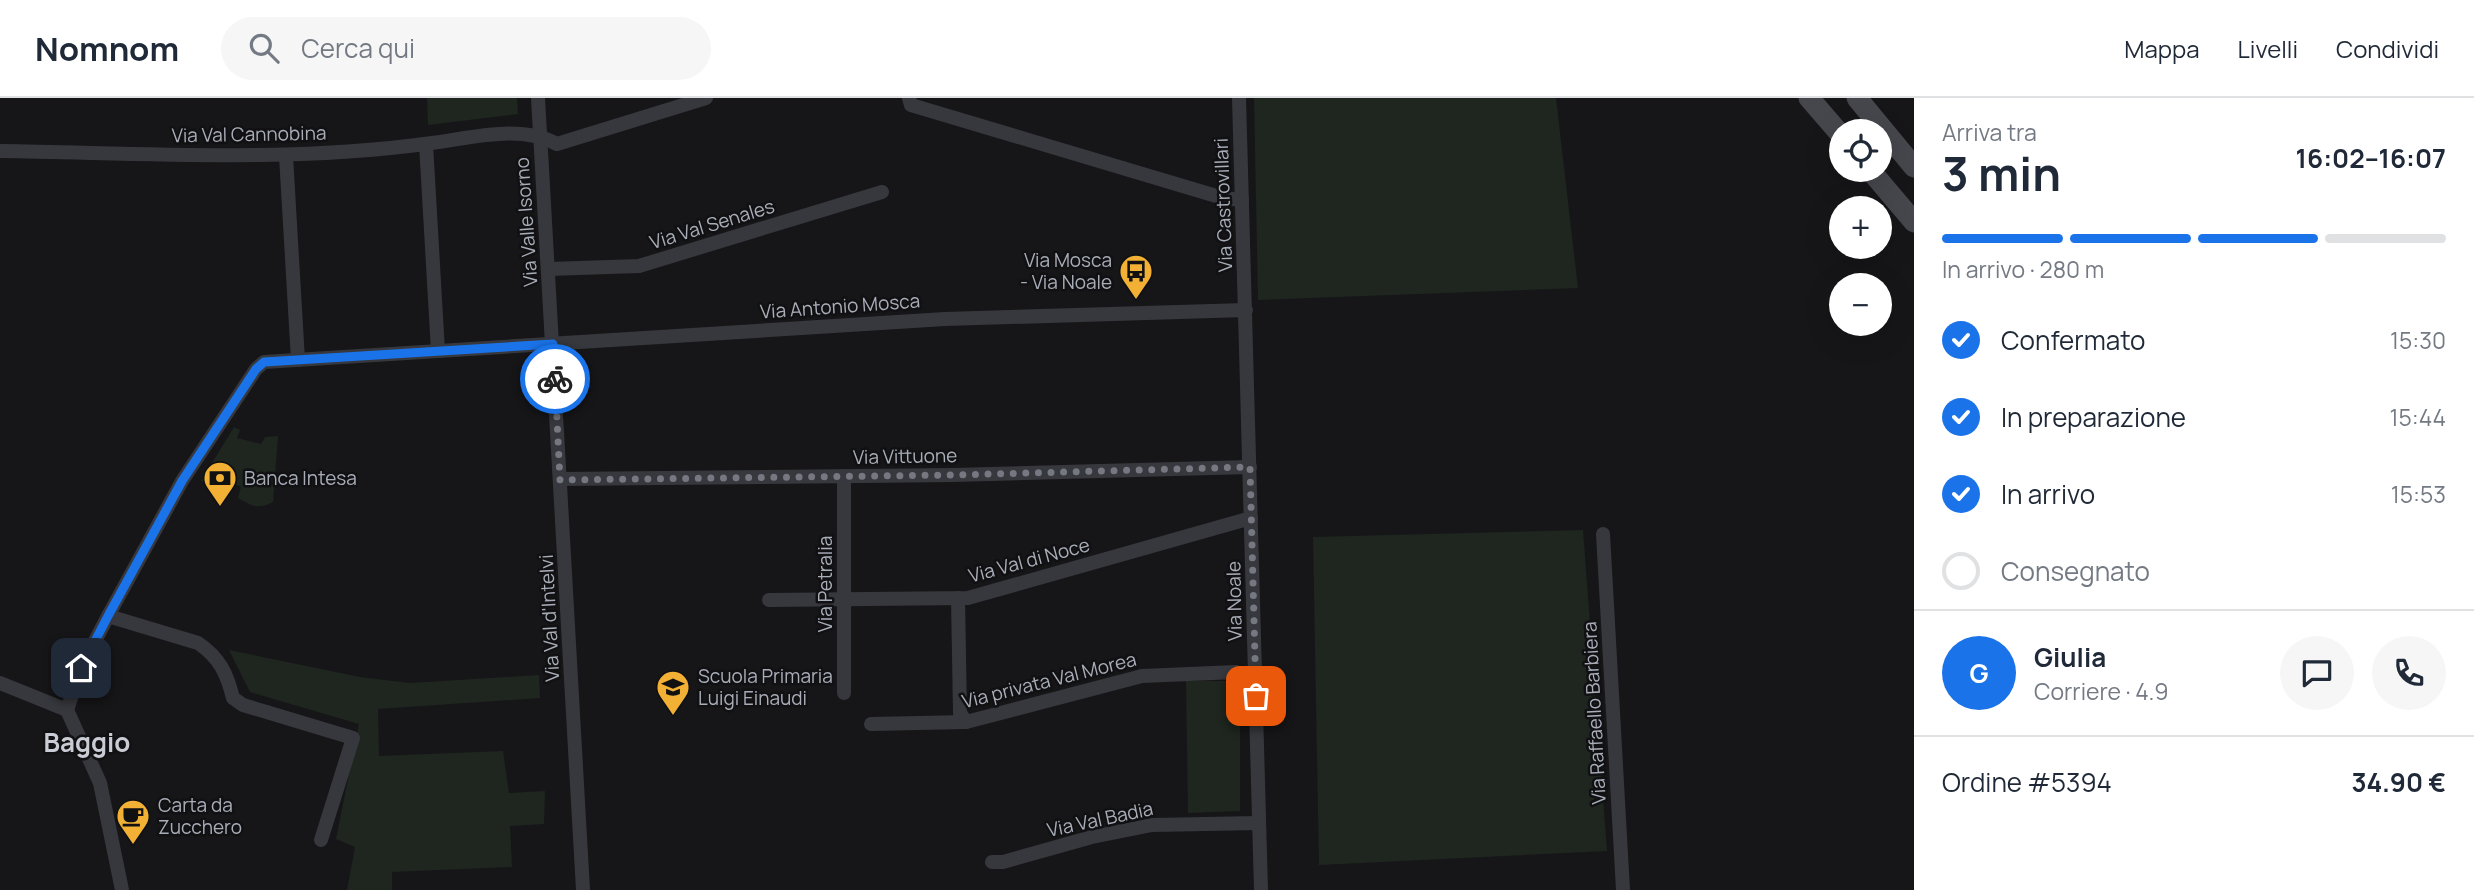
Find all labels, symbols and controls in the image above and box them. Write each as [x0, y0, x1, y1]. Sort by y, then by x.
search box [221, 17, 711, 80]
text: Nomnom [35, 26, 179, 71]
icon: search [245, 29, 283, 67]
text: Cerca qui [301, 30, 415, 66]
text: Mappa [2124, 32, 2200, 65]
text: Livelli [2238, 32, 2298, 65]
text: Condividi [2336, 32, 2439, 65]
text: Arriva tra [1942, 116, 2037, 148]
map controls [1829, 119, 1892, 336]
button: locate [1829, 119, 1892, 182]
street label: Via Val Cannobina [171, 120, 327, 148]
street label: Via Castrovillari [1208, 138, 1238, 272]
text: 16:02–16:07 [2296, 140, 2446, 176]
text: 3 min [1942, 142, 2061, 205]
street label: Via Valle Isorno [509, 156, 543, 288]
street label: Via Val Senales [646, 193, 778, 255]
button: + [1829, 196, 1892, 259]
place label: Via Mosca - Via Noale [1020, 247, 1112, 295]
bus stop icon: Via Mosca - Via Noale [1117, 252, 1155, 301]
text: In arrivo · 280 m [1942, 253, 2104, 285]
button: − [1829, 273, 1892, 336]
street label: Via Antonio Mosca [759, 287, 921, 325]
icon: check [1942, 321, 1980, 359]
text: Confermato [2001, 322, 2145, 358]
text: 15:30 [2390, 324, 2446, 356]
courier [520, 344, 590, 414]
icon: bike [536, 360, 574, 398]
icon: check [1942, 398, 1980, 436]
text: In preparazione [2001, 399, 2186, 435]
text: 15:44 [2390, 401, 2446, 433]
street label: Via Vittuone [853, 442, 957, 470]
bank icon: Banca Intesa [201, 459, 239, 508]
place label: Banca Intesa [244, 465, 357, 491]
icon: check [1942, 475, 1980, 513]
text: In arrivo [2001, 476, 2095, 512]
text: 15:53 [2391, 478, 2446, 510]
street label: Via Val di Noce [966, 531, 1092, 589]
street label: Via Petralia [812, 536, 838, 632]
text: Consegnato [2001, 553, 2150, 589]
street label: Via Val d'Intelvi [533, 554, 565, 682]
street label: Via Noale [1220, 561, 1248, 641]
street label: Via Raffaello Barbiera [1576, 621, 1612, 805]
button: chat [2280, 636, 2354, 710]
button: phone [2372, 636, 2446, 710]
pin [51, 638, 111, 698]
text: Giulia [2034, 639, 2106, 675]
street label: Via privata Val Morea [959, 646, 1139, 714]
icon: home [62, 649, 100, 687]
text: G [1969, 655, 1989, 691]
place label: Scuola Primaria Luigi Einaudi [698, 663, 833, 711]
pin [1226, 666, 1286, 726]
school or university icon: Scuola Primaria Luigi Einaudi [654, 668, 692, 717]
text: Corriere · 4.9 [2034, 675, 2169, 707]
icon: bag [1237, 677, 1275, 715]
district label: Baggio [44, 724, 130, 760]
text: Ordine #5394 [1942, 764, 2112, 800]
text: 34.90 € [2351, 764, 2446, 800]
place label: Carta da Zucchero [158, 792, 242, 840]
street label: Via Val Badia [1045, 795, 1155, 843]
cafe icon: Carta da Zucchero [114, 797, 152, 846]

